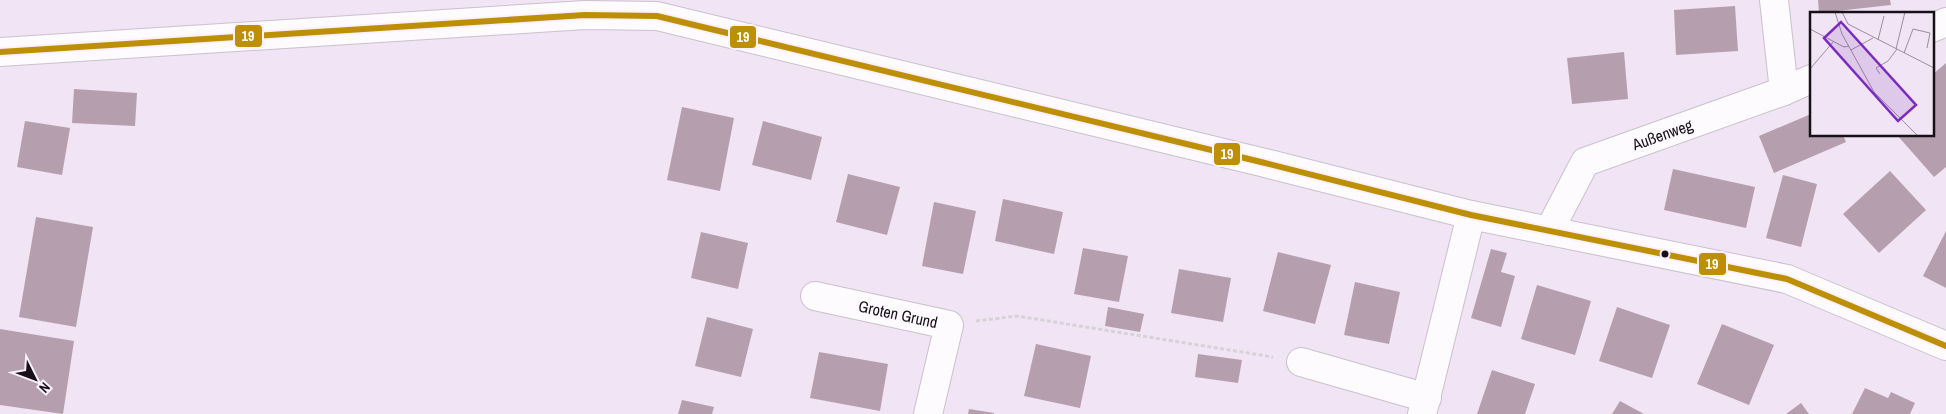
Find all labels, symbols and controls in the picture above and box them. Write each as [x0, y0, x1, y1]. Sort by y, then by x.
inset map [1810, 12, 1934, 136]
line badge: 19 [234, 24, 263, 48]
line badge: 19 [729, 25, 757, 49]
text: 19 [242, 27, 254, 45]
text: 19 [737, 28, 749, 46]
street label: Außenweg [1628, 113, 1696, 156]
line badge: 19 [1213, 142, 1241, 166]
text: 19 [1221, 145, 1233, 163]
unlabelled marker [1660, 249, 1670, 259]
line badge: 19 [1698, 252, 1727, 276]
text: 19 [1706, 255, 1718, 273]
street label: Groten Grund [857, 295, 940, 333]
north arrow [10, 354, 60, 404]
text: N [35, 379, 54, 397]

